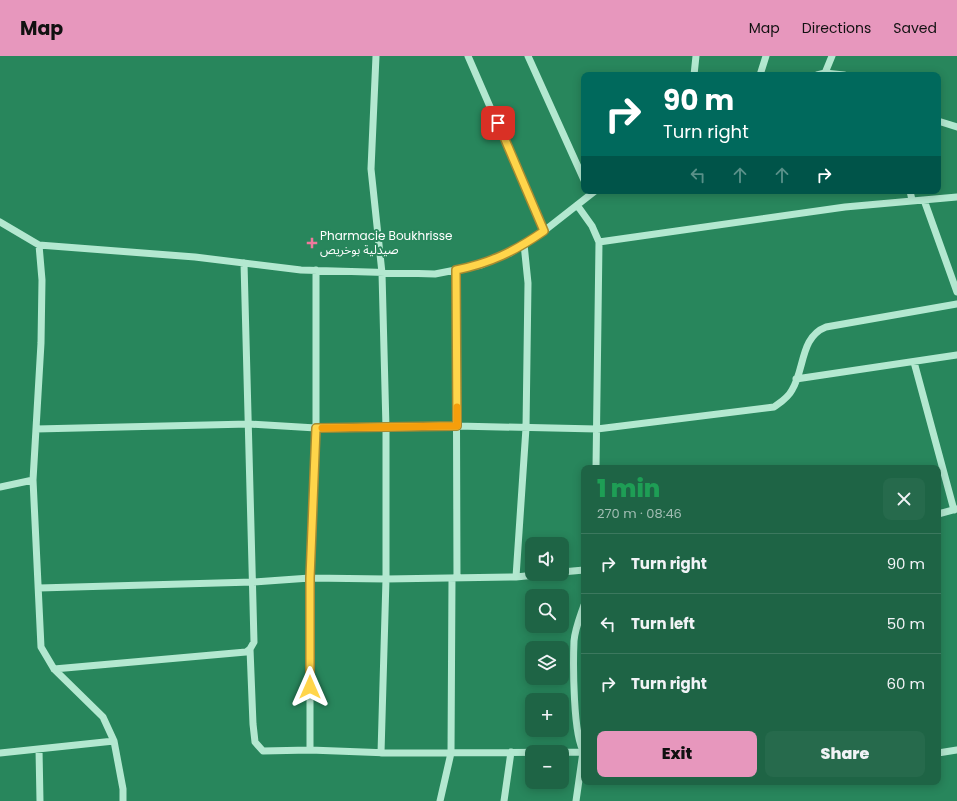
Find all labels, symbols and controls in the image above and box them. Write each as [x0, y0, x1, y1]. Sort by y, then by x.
text: Map [20, 15, 63, 42]
text: Map [749, 18, 780, 38]
text: Directions [802, 18, 871, 38]
text: Saved [893, 18, 937, 38]
text: 90 m [663, 81, 734, 120]
icon: right [597, 88, 649, 140]
pin [481, 106, 515, 140]
icon: arrive [487, 112, 509, 134]
text: Turn right [663, 119, 749, 144]
icon: left [687, 164, 709, 186]
icon: ahead [729, 164, 751, 186]
icon: ahead [771, 164, 793, 186]
icon: right [813, 164, 835, 186]
place label: Pharmacie Boukhrisse صيدلية بوخريص [320, 227, 453, 258]
marker: Pharmacie Boukhrisse صيدلية بوخريص [307, 238, 317, 248]
text: 1 min [597, 472, 660, 505]
button: close [883, 478, 925, 520]
text: 270 m · 08:46 [597, 504, 682, 523]
map controls [525, 537, 569, 789]
button: sound [525, 537, 569, 581]
icon: right [597, 553, 619, 575]
text: Turn right [631, 553, 707, 574]
text: 90 m [887, 553, 925, 574]
button: search [525, 589, 569, 633]
icon: left [597, 613, 619, 635]
text: Turn left [631, 613, 695, 634]
text: 50 m [887, 613, 925, 634]
button: layers [525, 641, 569, 685]
position arrow [289, 666, 331, 708]
icon: right [597, 673, 619, 695]
text: Turn right [631, 673, 707, 694]
text: 60 m [887, 673, 925, 694]
button: + [525, 693, 569, 737]
button: Exit [597, 731, 757, 777]
button: Share [765, 731, 925, 777]
button: − [525, 745, 569, 789]

